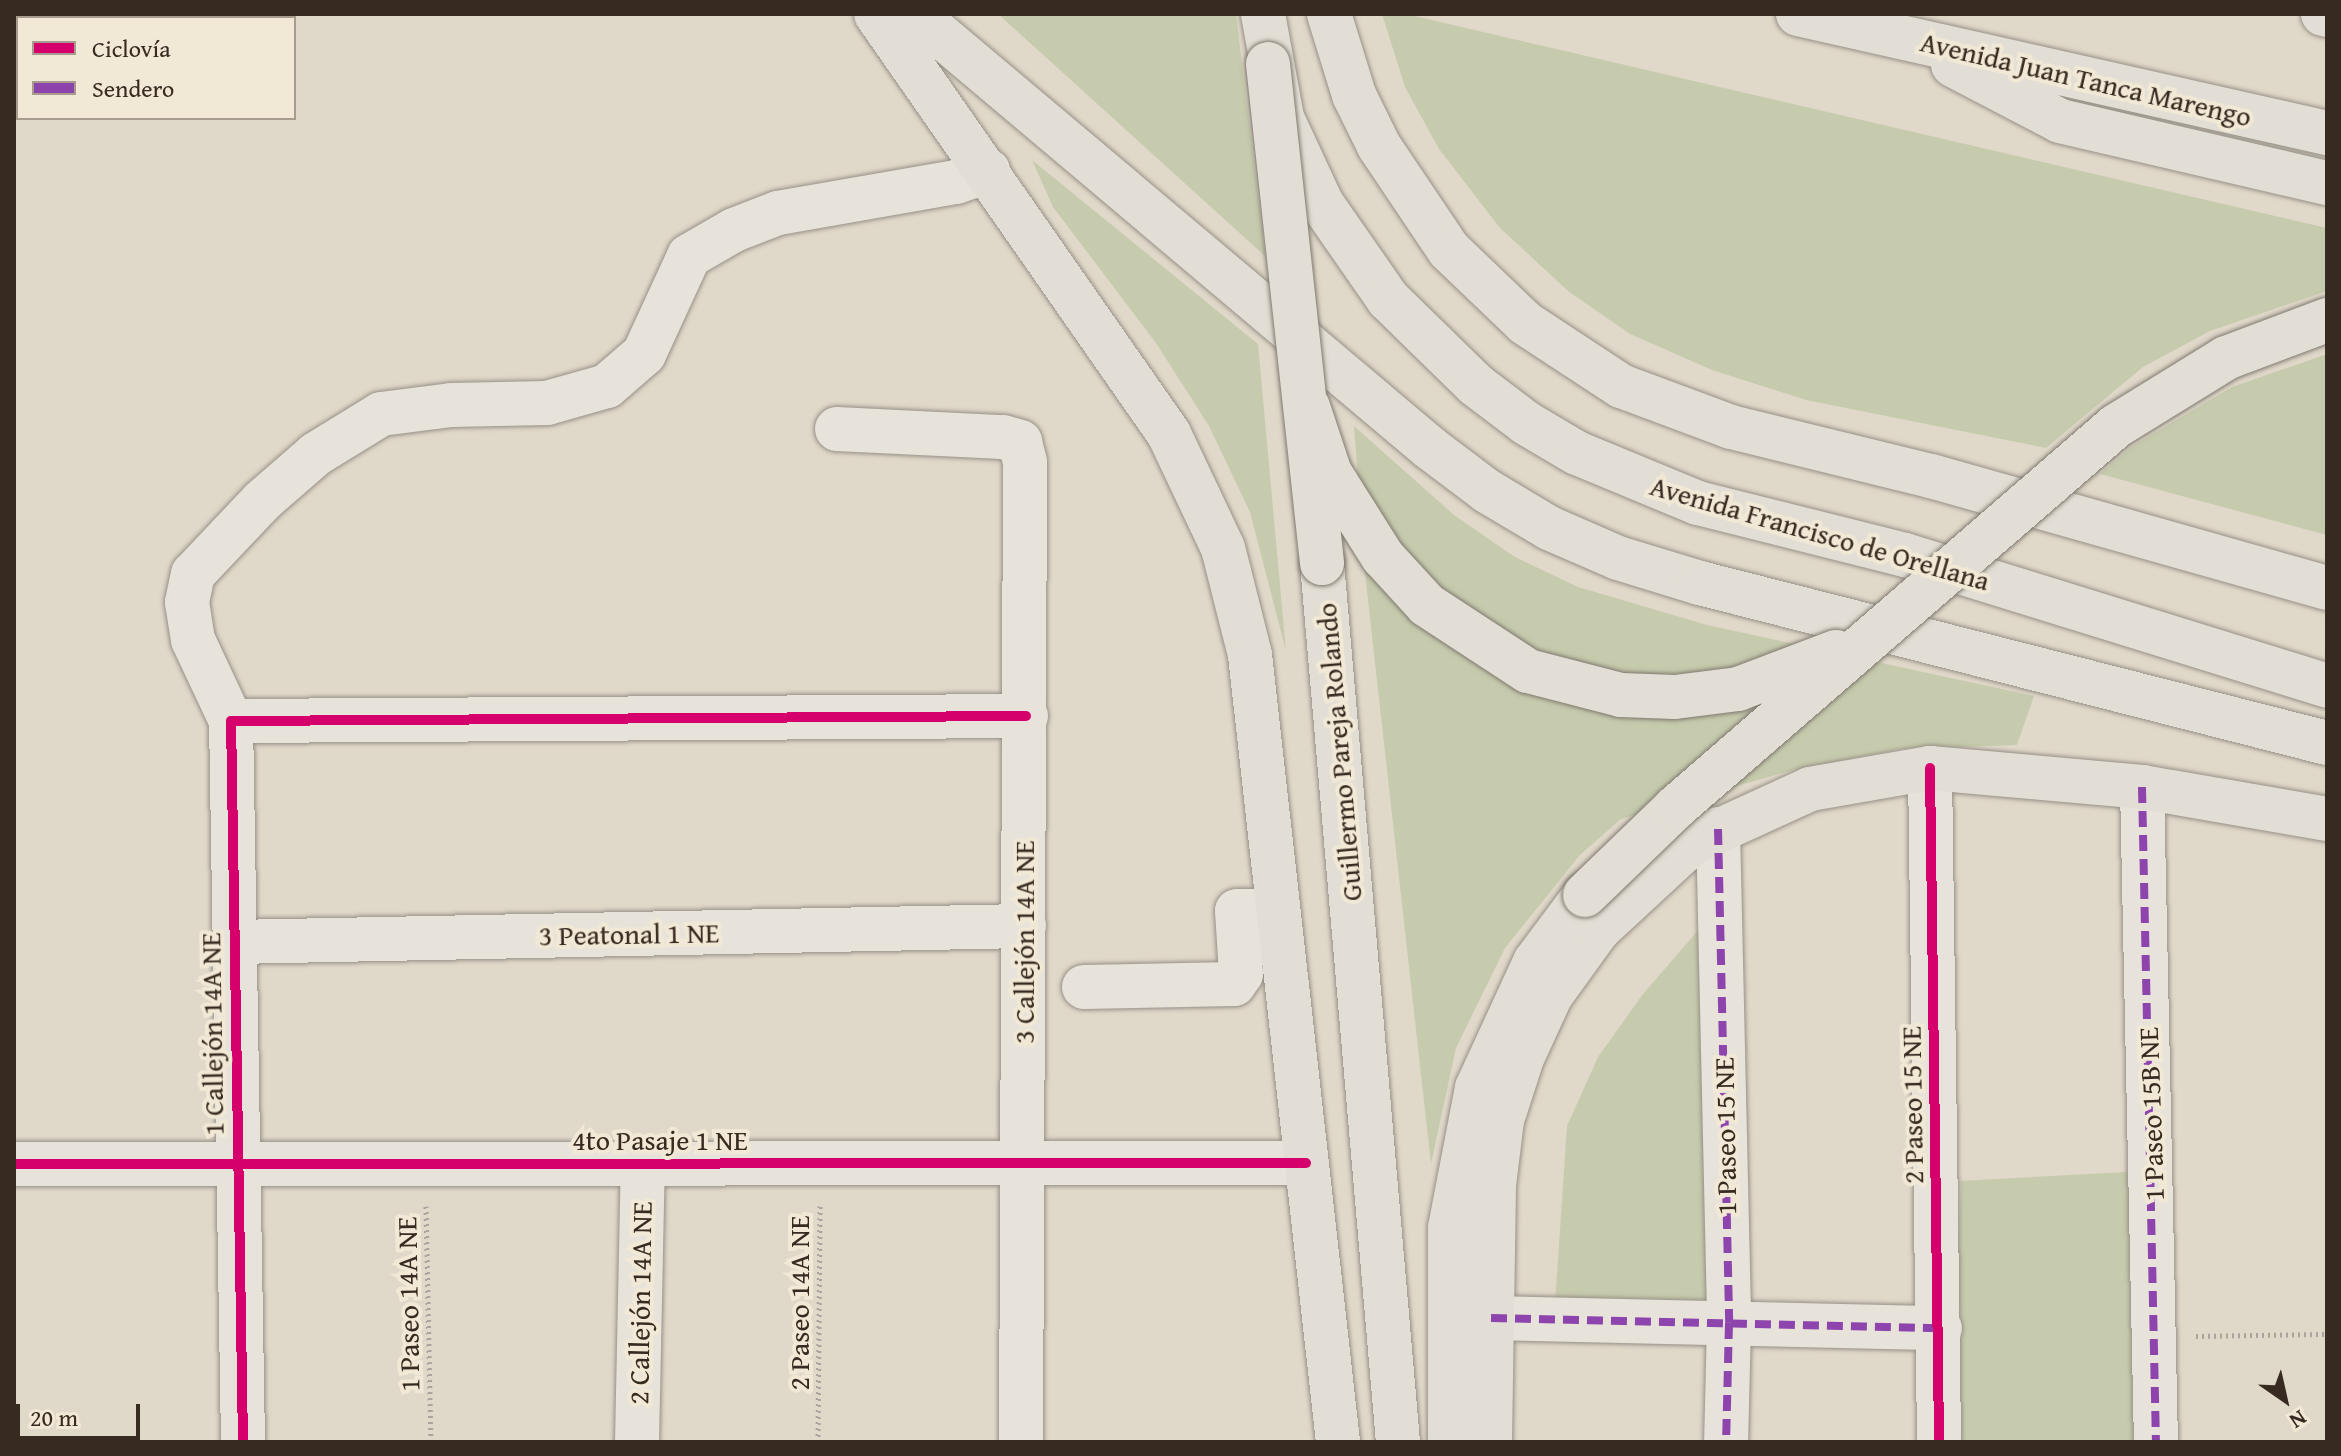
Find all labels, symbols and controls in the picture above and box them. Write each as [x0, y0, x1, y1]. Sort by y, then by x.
legend [16, 16, 296, 120]
street label: Avenida Juan Tanca Marengo [1917, 25, 2255, 133]
text: Ciclovía [92, 31, 171, 66]
text: Sendero [92, 71, 174, 106]
street label: Avenida Francisco de Orellana [1646, 468, 1994, 598]
street label: Guillermo Pareja Rolando [1309, 602, 1369, 902]
street label: 3 Callejón 14A NE [1007, 840, 1041, 1044]
street label: 3 Peatonal 1 NE [539, 916, 719, 952]
street label: 1 Callejón 14A NE [193, 932, 231, 1136]
street label: 2 Paseo 15 NE [1894, 1026, 1930, 1184]
street label: 1 Paseo 15B NE [2131, 1026, 2171, 1202]
street label: 1 Paseo 15 NE [1707, 1057, 1743, 1215]
street label: 4to Pasaje 1 NE [572, 1123, 748, 1157]
street label: 2 Callejón 14A NE [621, 1201, 659, 1405]
street label: 2 Paseo 14A NE [782, 1215, 816, 1391]
street label: 1 Paseo 14A NE [390, 1216, 426, 1392]
north arrow [2245, 1360, 2325, 1440]
scale bar [20, 1388, 144, 1438]
text: 20 m [30, 1400, 78, 1435]
text: N [2283, 1403, 2313, 1437]

